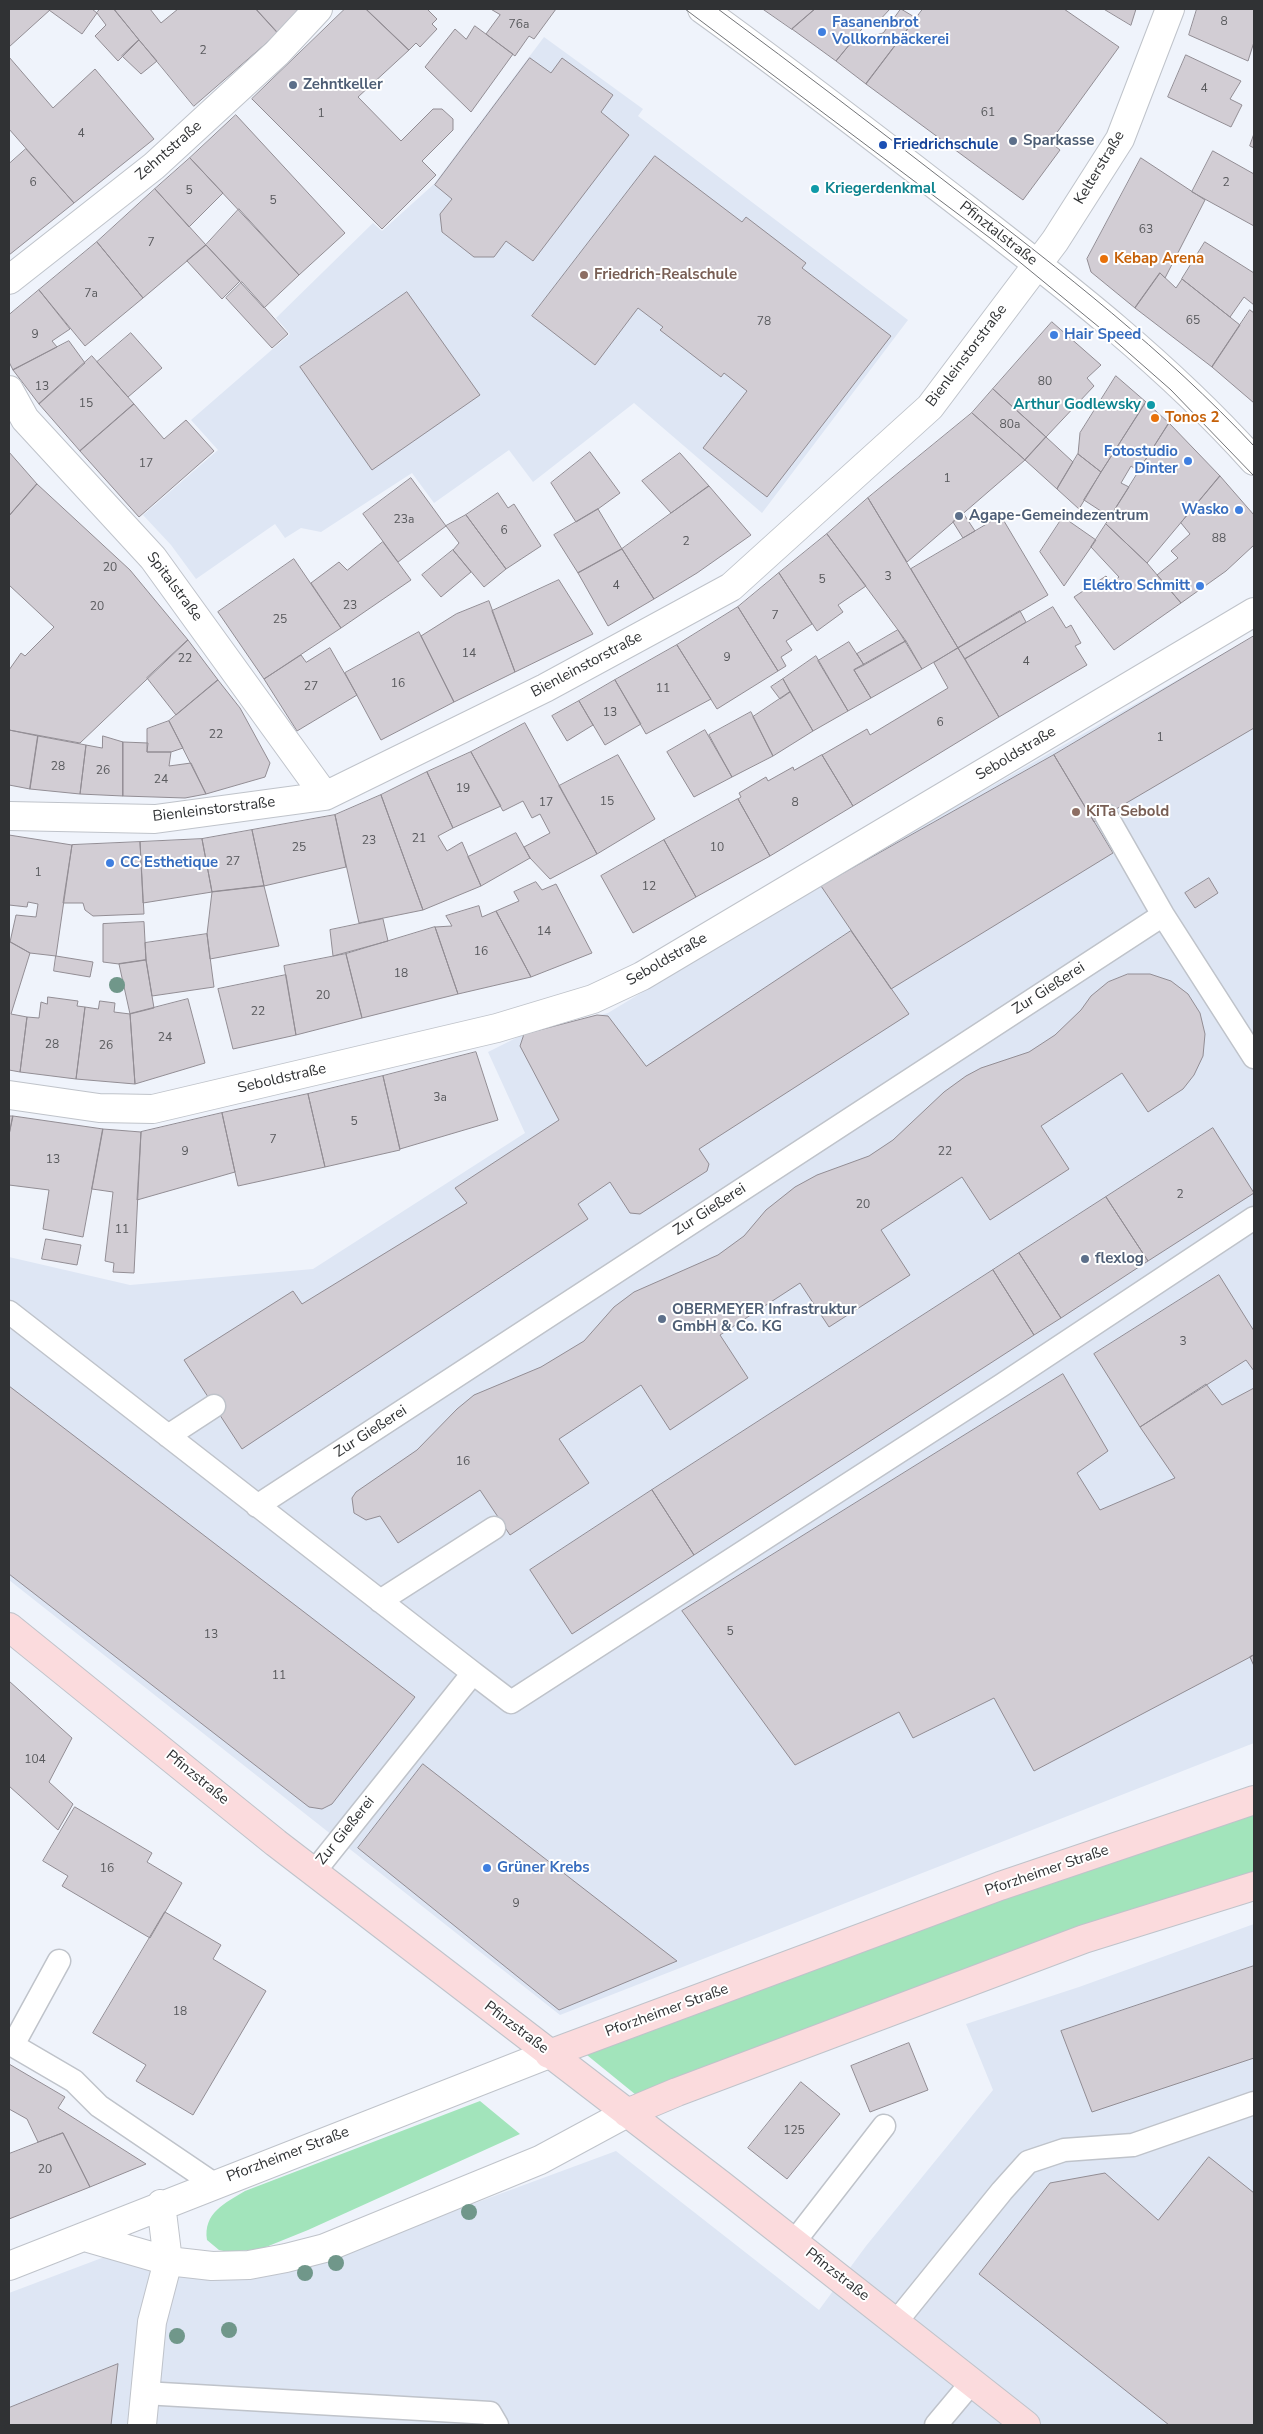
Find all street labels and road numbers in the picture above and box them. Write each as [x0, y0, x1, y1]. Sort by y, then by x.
street label: Zehntstraße [132, 117, 206, 185]
street label: Kelterstraße [1071, 128, 1129, 208]
street label: Pfinztalstraße [956, 198, 1040, 270]
street label: Bienleinstorstraße [923, 301, 1011, 411]
street label: Spitalstraße [142, 549, 206, 625]
street label: Bienleinstorstraße [528, 628, 646, 702]
street label: Seboldstraße [973, 723, 1059, 785]
street label: Bienleinstorstraße [152, 794, 276, 826]
street label: Seboldstraße [623, 930, 711, 990]
street label: Zur Gießerei [1009, 959, 1089, 1019]
street label: Seboldstraße [236, 1060, 328, 1098]
street label: Zur Gießerei [670, 1180, 750, 1240]
street label: Zur Gießerei [331, 1402, 411, 1462]
street label: Pfinzstraße [162, 1747, 232, 1809]
street label: Zur Gießerei [313, 1793, 379, 1869]
street label: Pforzheimer Straße [983, 1841, 1111, 1901]
street label: Pforzheimer Straße [603, 1980, 731, 2042]
street label: Pfinzstraße [480, 1998, 552, 2058]
street label: Pforzheimer Straße [224, 2123, 352, 2187]
street label: Pfinzstraße [801, 2244, 873, 2306]

